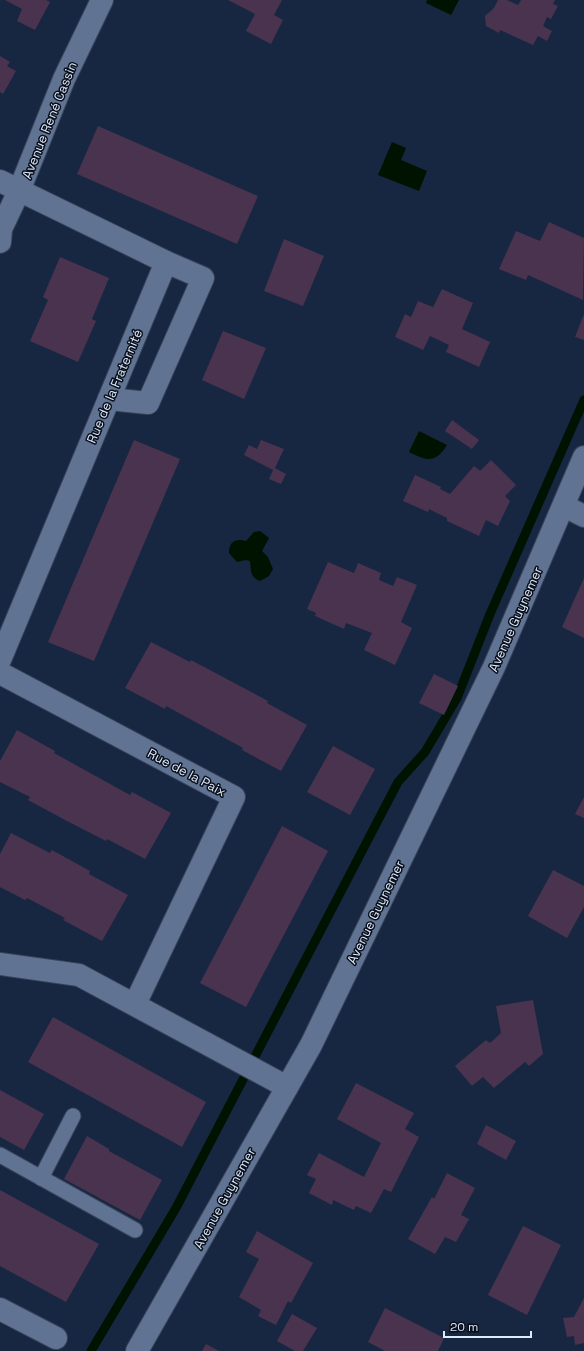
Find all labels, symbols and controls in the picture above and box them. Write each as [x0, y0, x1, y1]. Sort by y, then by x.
street label: Avenue René Cassin [18, 59, 81, 181]
street label: Rue de la Fraternité [83, 327, 146, 446]
street label: Avenue Guynemer [485, 564, 546, 674]
street label: Rue de la Paix [145, 745, 229, 800]
street label: Avenue Guynemer [343, 858, 408, 967]
street label: Avenue Guynemer [190, 1145, 259, 1252]
scale bar [444, 1313, 531, 1339]
text: 20 m [450, 1319, 478, 1335]

